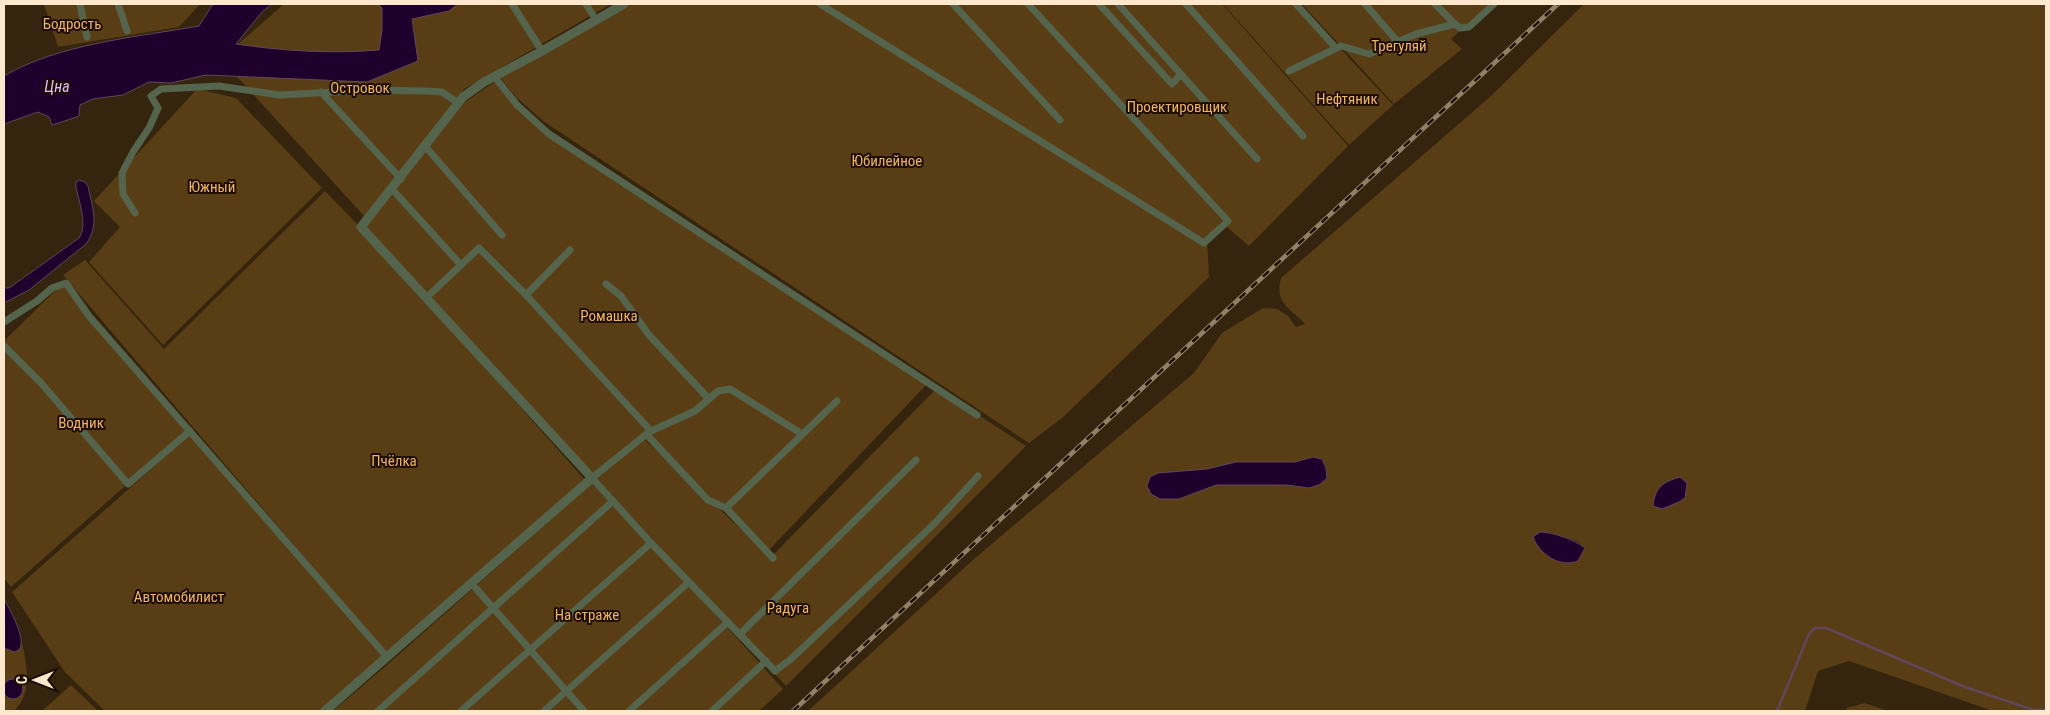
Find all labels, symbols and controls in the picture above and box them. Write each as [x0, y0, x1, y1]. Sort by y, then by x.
park label: Бодрость [43, 15, 101, 33]
park label: Трегуляй [1371, 37, 1427, 55]
water label: Цна [44, 77, 70, 96]
park label: Островок [330, 79, 390, 97]
park label: Нефтяник [1316, 90, 1378, 108]
park label: Проектировщик [1127, 98, 1227, 116]
park label: Юбилейное [852, 152, 922, 170]
park label: Южный [189, 178, 235, 196]
park label: Ромашка [580, 307, 638, 325]
park label: Водник [58, 414, 104, 432]
park label: Пчёлка [371, 452, 417, 470]
park label: Автомобилист [134, 588, 224, 606]
park label: Радуга [767, 599, 809, 617]
park label: На страже [555, 606, 619, 624]
north arrow [10, 655, 60, 705]
text: С [14, 676, 30, 684]

